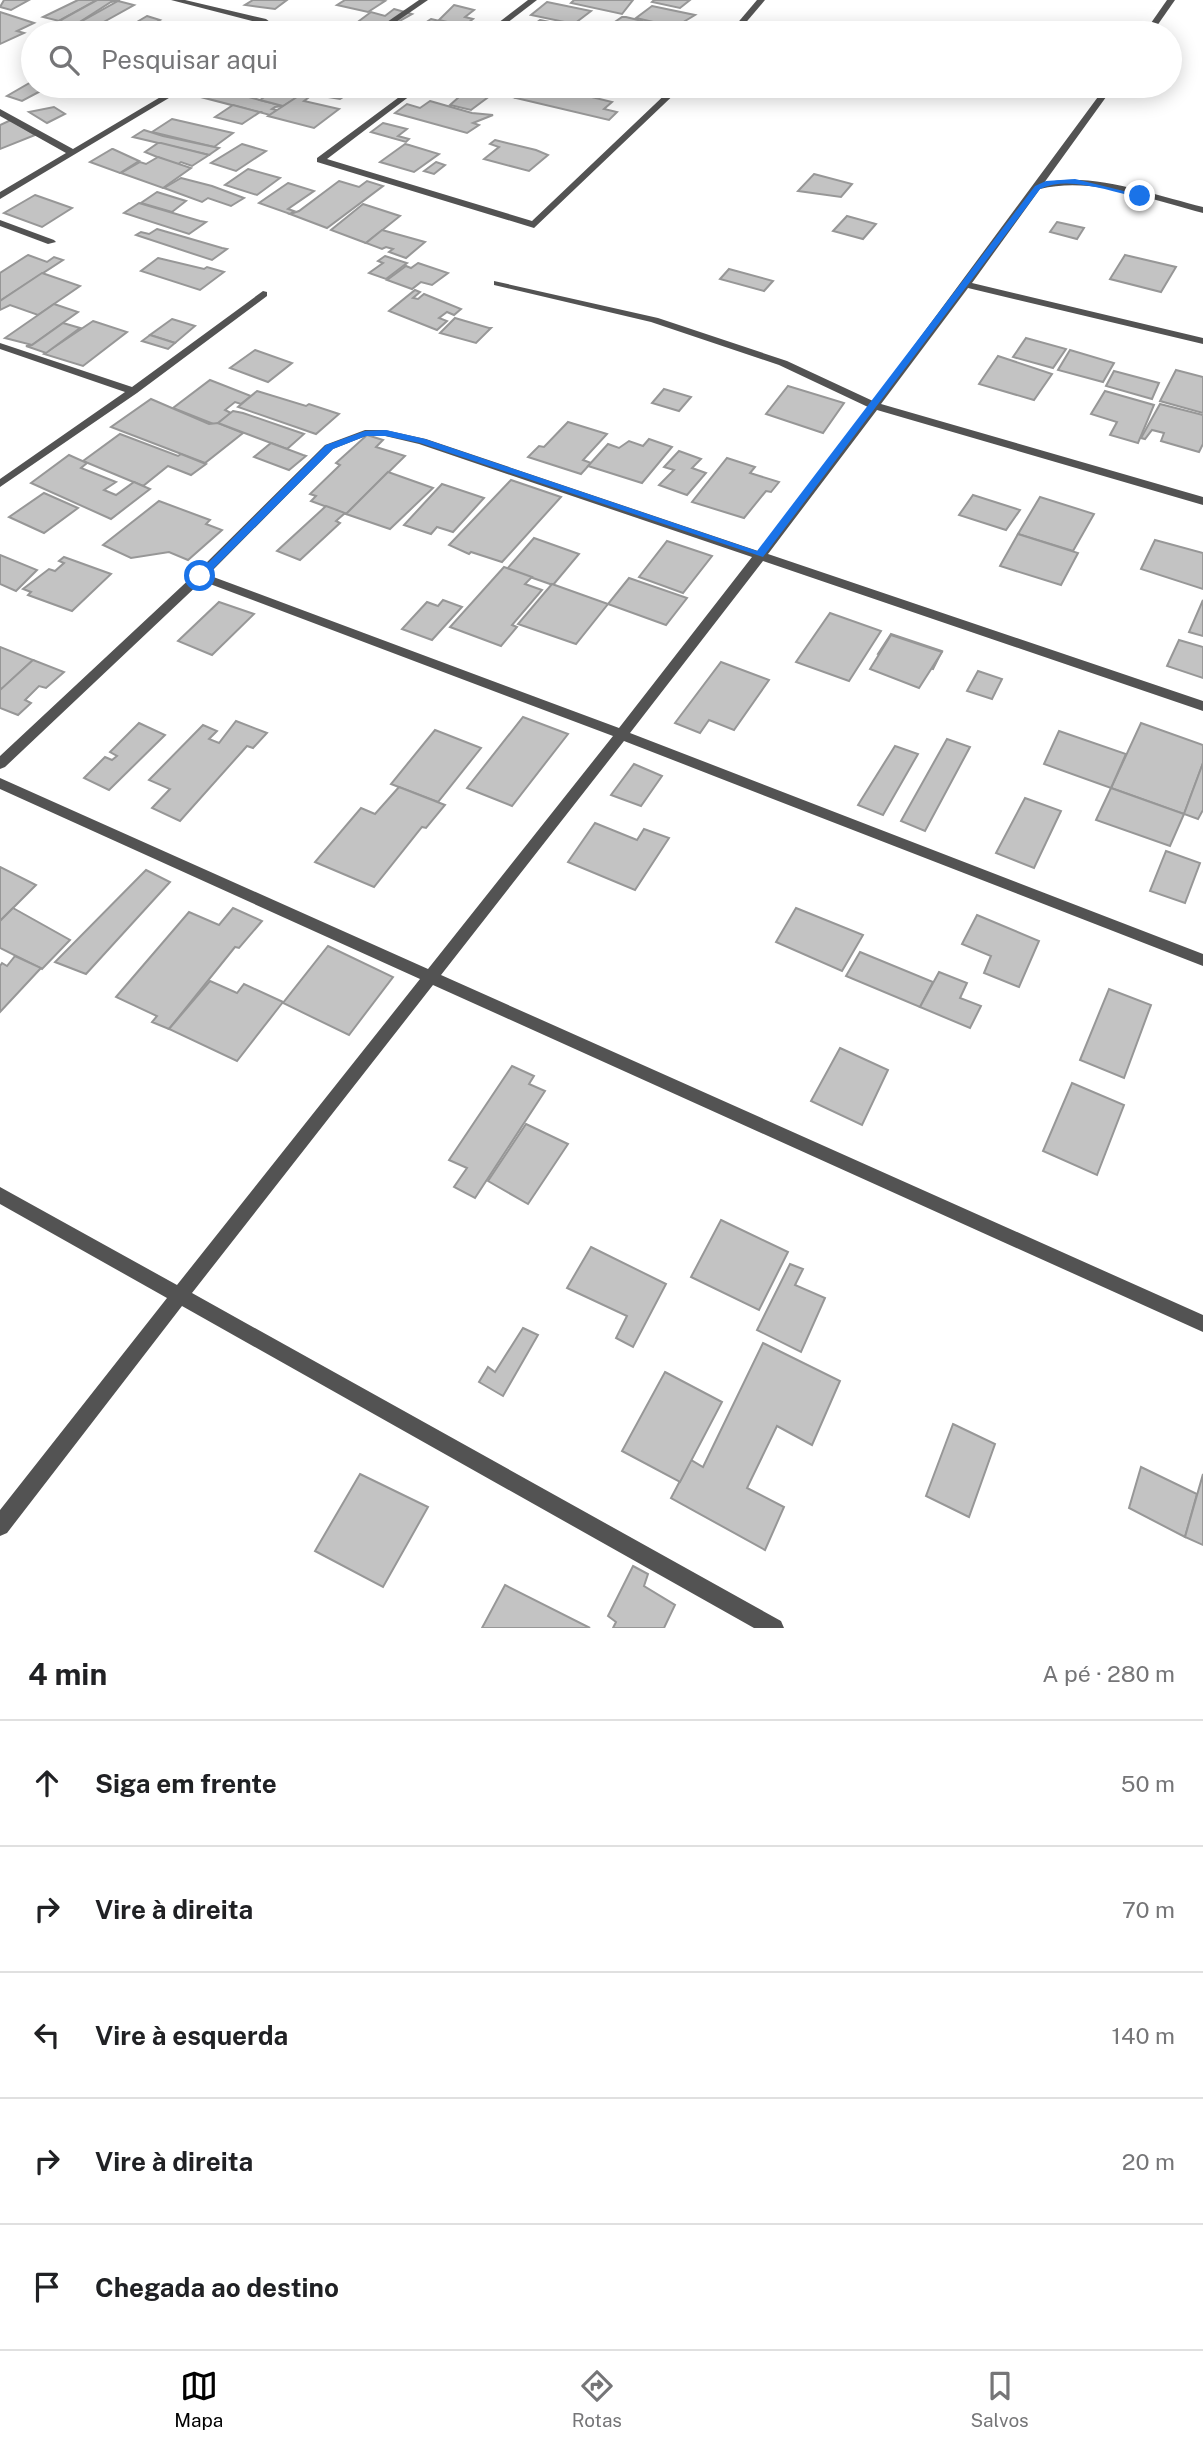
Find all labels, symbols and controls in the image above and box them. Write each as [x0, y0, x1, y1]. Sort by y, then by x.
search box [21, 21, 1182, 98]
icon: search [45, 41, 83, 79]
text: Pesquisar aqui [101, 44, 278, 75]
route end [1124, 180, 1155, 211]
route start [184, 560, 215, 591]
text: 4 min [28, 1656, 107, 1692]
text: A pé · 280 m [1042, 1660, 1175, 1687]
icon: ahead [28, 1764, 66, 1802]
text: Siga em frente [95, 1768, 277, 1799]
text: 50 m [1121, 1770, 1175, 1797]
icon: right [28, 1890, 66, 1928]
text: Vire à direita [95, 1894, 253, 1925]
text: 70 m [1122, 1896, 1175, 1923]
icon: left [28, 2016, 66, 2054]
text: Vire à esquerda [95, 2020, 288, 2051]
text: 140 m [1112, 2022, 1175, 2049]
icon: right [28, 2142, 66, 2180]
text: Vire à direita [95, 2146, 253, 2177]
text: 20 m [1122, 2148, 1175, 2175]
icon: arrive [28, 2268, 66, 2306]
text: Chegada ao destino [95, 2272, 339, 2303]
tab: Mapa [174, 2367, 223, 2431]
tab: Rotas [572, 2367, 622, 2431]
tab: Salvos [970, 2367, 1029, 2431]

